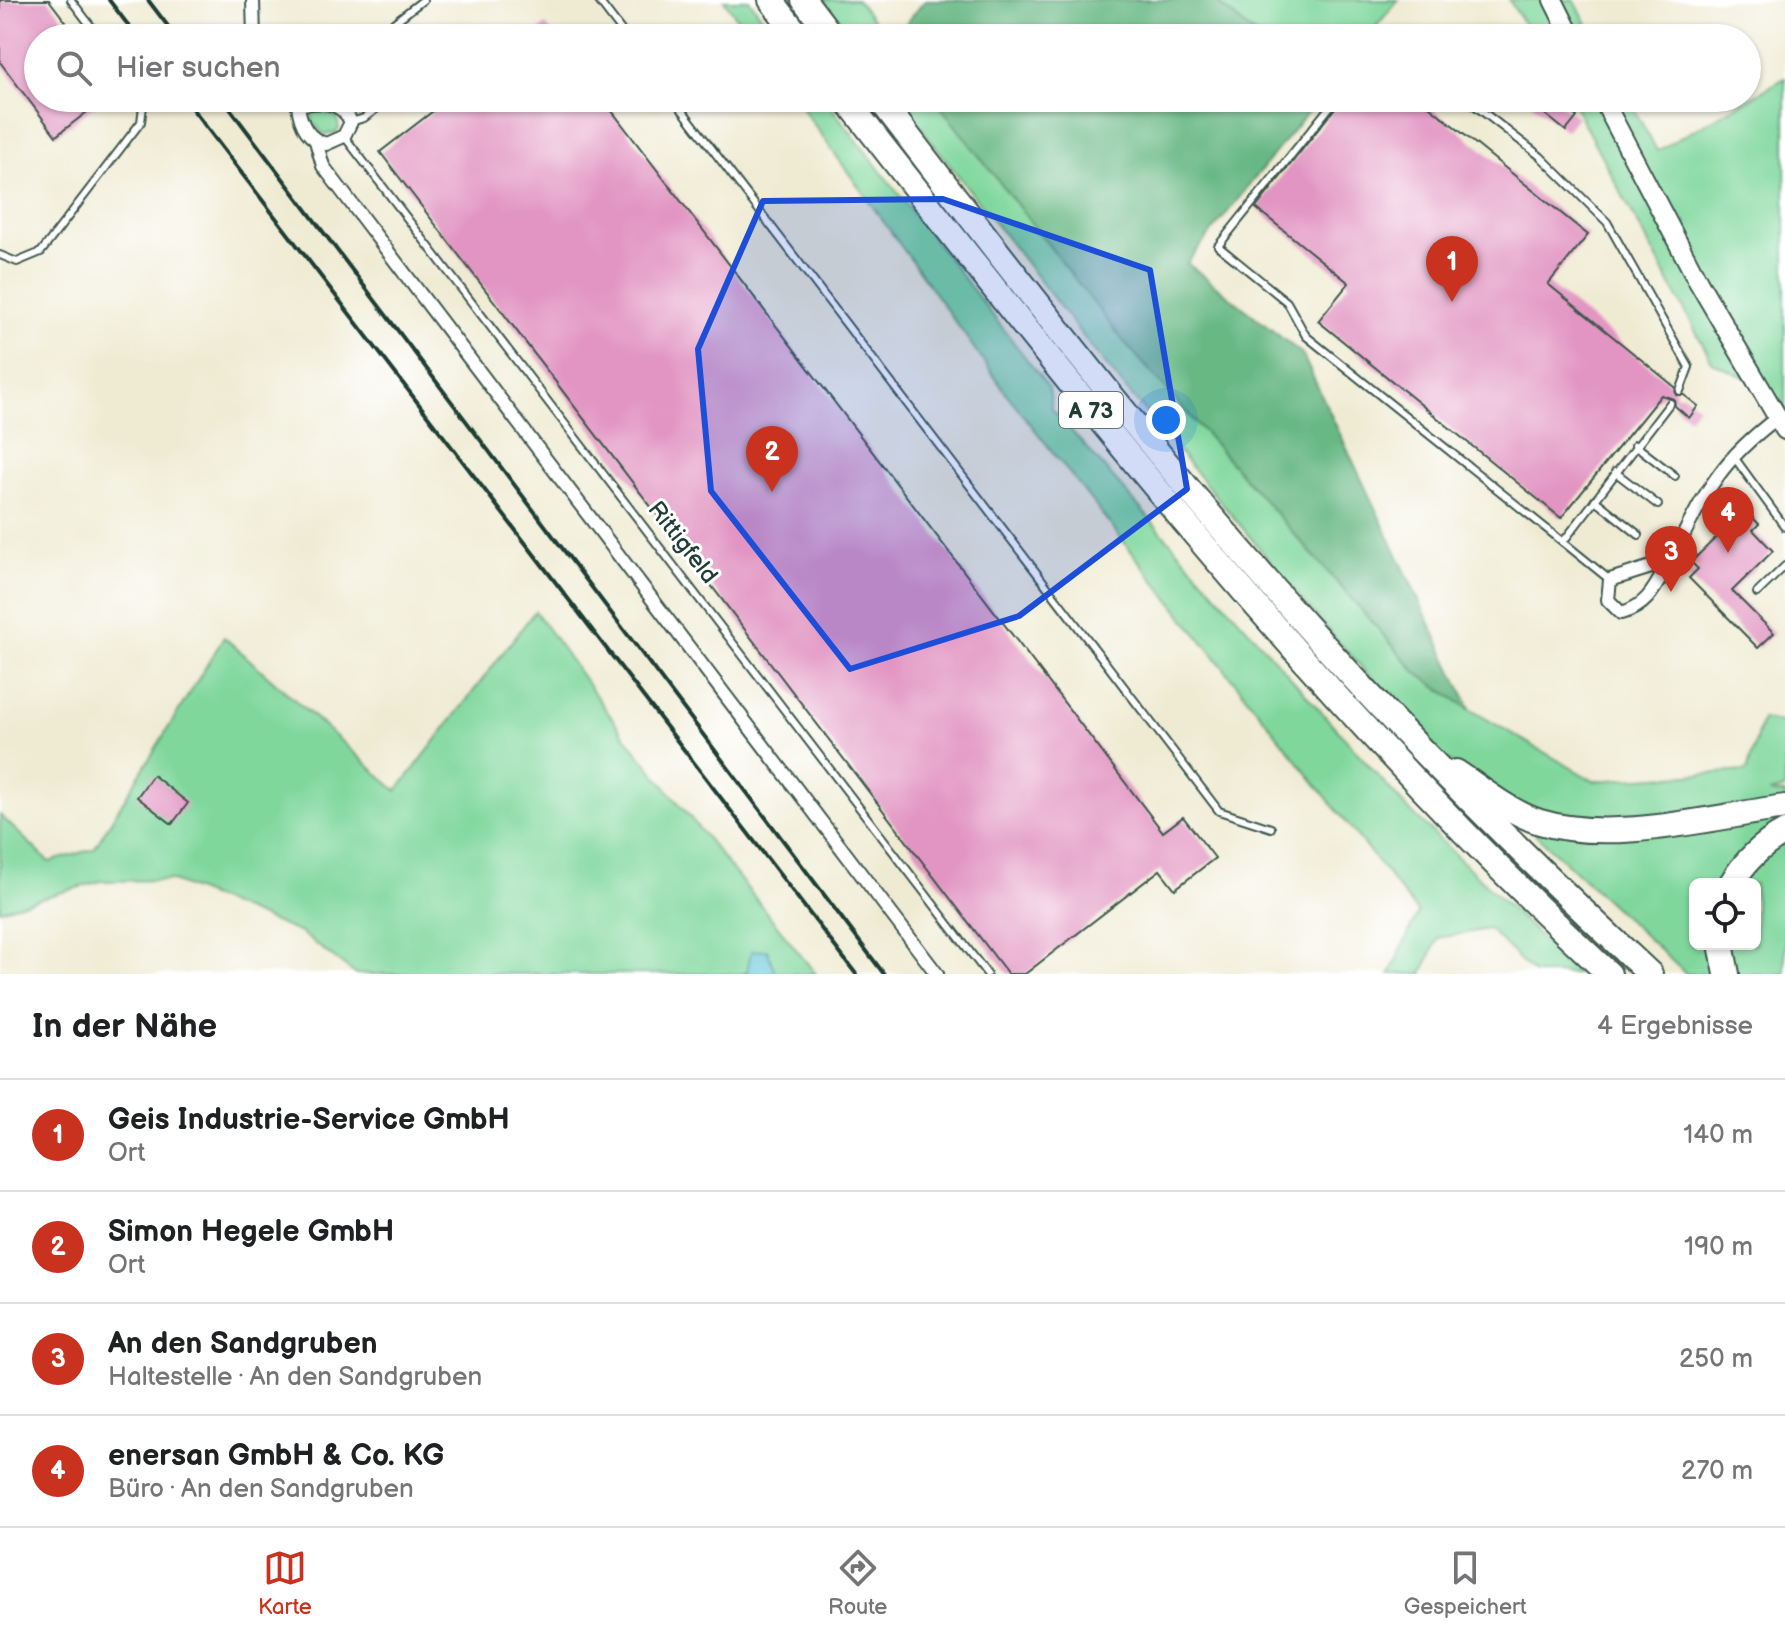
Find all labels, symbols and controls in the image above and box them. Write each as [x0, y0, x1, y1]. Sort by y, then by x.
search box [24, 24, 1761, 112]
icon: search [52, 46, 96, 90]
text: Hier suchen [116, 50, 281, 86]
pin: 1 [1426, 236, 1478, 302]
road number: A 73 [1059, 392, 1123, 428]
your location [1146, 400, 1186, 440]
pin: 2 [746, 426, 798, 492]
pin: 4 [1702, 487, 1754, 553]
street label: Rittigfeld [641, 495, 724, 589]
pin: 3 [1645, 526, 1697, 592]
map controls [1689, 878, 1761, 950]
button: locate [1689, 878, 1761, 950]
text: In der Nähe [32, 1006, 217, 1047]
text: 4 Ergebnisse [1597, 1011, 1753, 1042]
text: Geis Industrie-Service GmbH [108, 1102, 510, 1138]
text: 1 [53, 1120, 63, 1151]
text: 140 m [1683, 1120, 1753, 1151]
text: Ort [108, 1138, 145, 1169]
text: Simon Hegele GmbH [108, 1214, 394, 1250]
text: 2 [50, 1232, 66, 1263]
text: 190 m [1684, 1232, 1753, 1263]
text: Ort [108, 1250, 145, 1281]
text: An den Sandgruben [108, 1326, 377, 1362]
text: 3 [50, 1344, 66, 1375]
text: 250 m [1679, 1344, 1753, 1375]
text: Haltestelle · An den Sandgruben [108, 1362, 482, 1393]
text: enersan GmbH & Co. KG [108, 1438, 444, 1474]
text: 4 [50, 1456, 66, 1487]
text: 270 m [1681, 1456, 1753, 1487]
text: Büro · An den Sandgruben [108, 1474, 414, 1505]
tab: Karte [258, 1546, 312, 1621]
tab: Route [828, 1546, 887, 1621]
tab: Gespeichert [1404, 1546, 1527, 1621]

